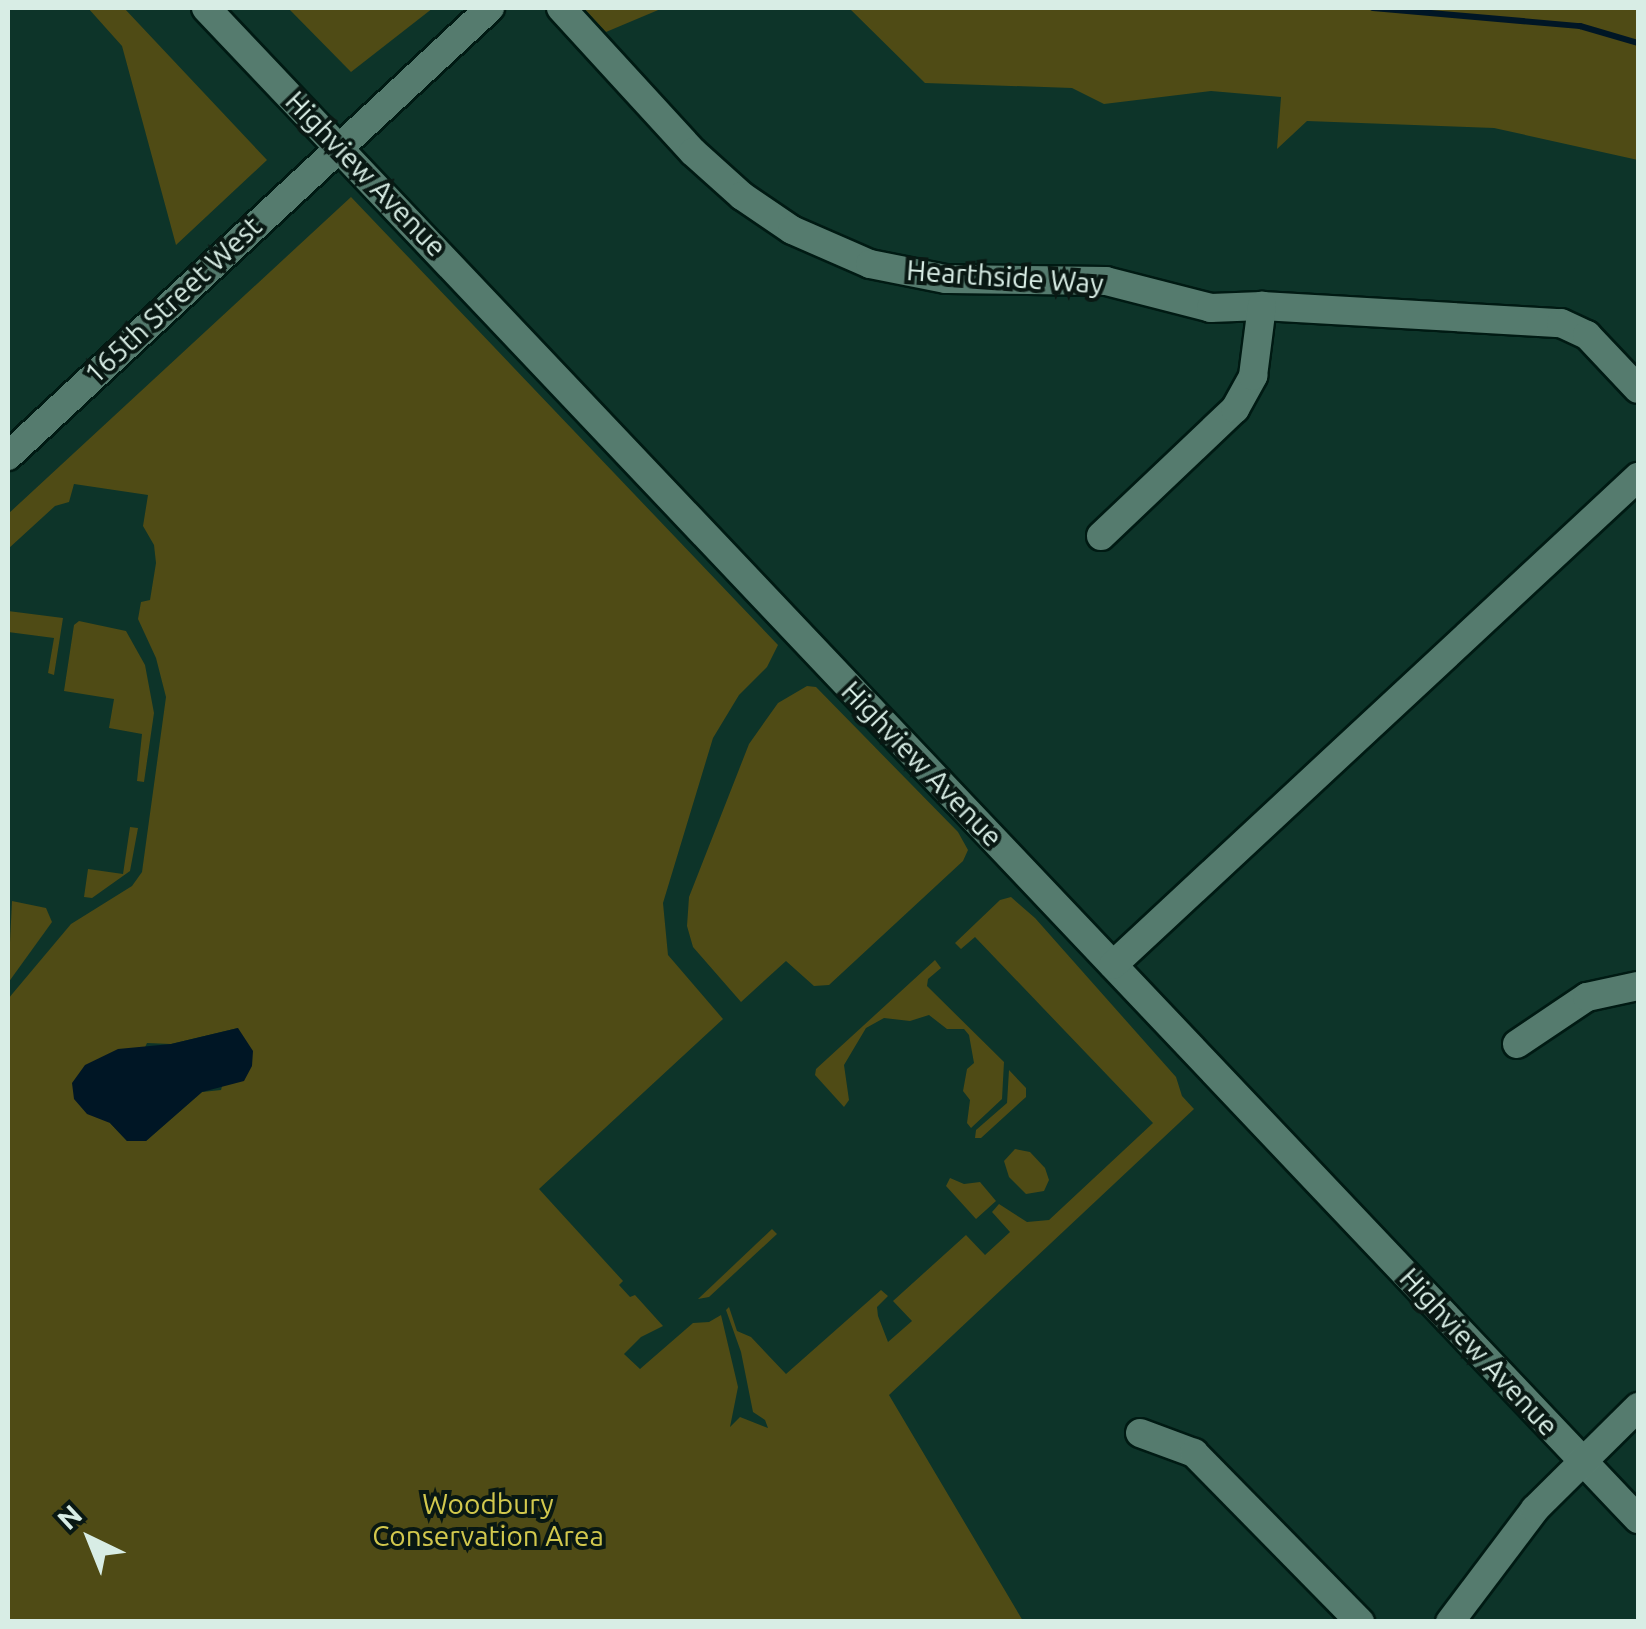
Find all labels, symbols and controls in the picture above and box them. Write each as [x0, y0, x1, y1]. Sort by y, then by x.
street label: Highview Avenue [279, 84, 453, 264]
street label: 165th Street West [78, 209, 268, 391]
street label: Hearthside Way [905, 253, 1105, 301]
street label: Highview Avenue [835, 674, 1009, 854]
street label: Highview Avenue [1393, 1261, 1565, 1443]
park label: Woodbury Conservation Area [372, 1487, 604, 1553]
north arrow [40, 1489, 140, 1589]
text: N [51, 1498, 87, 1535]

